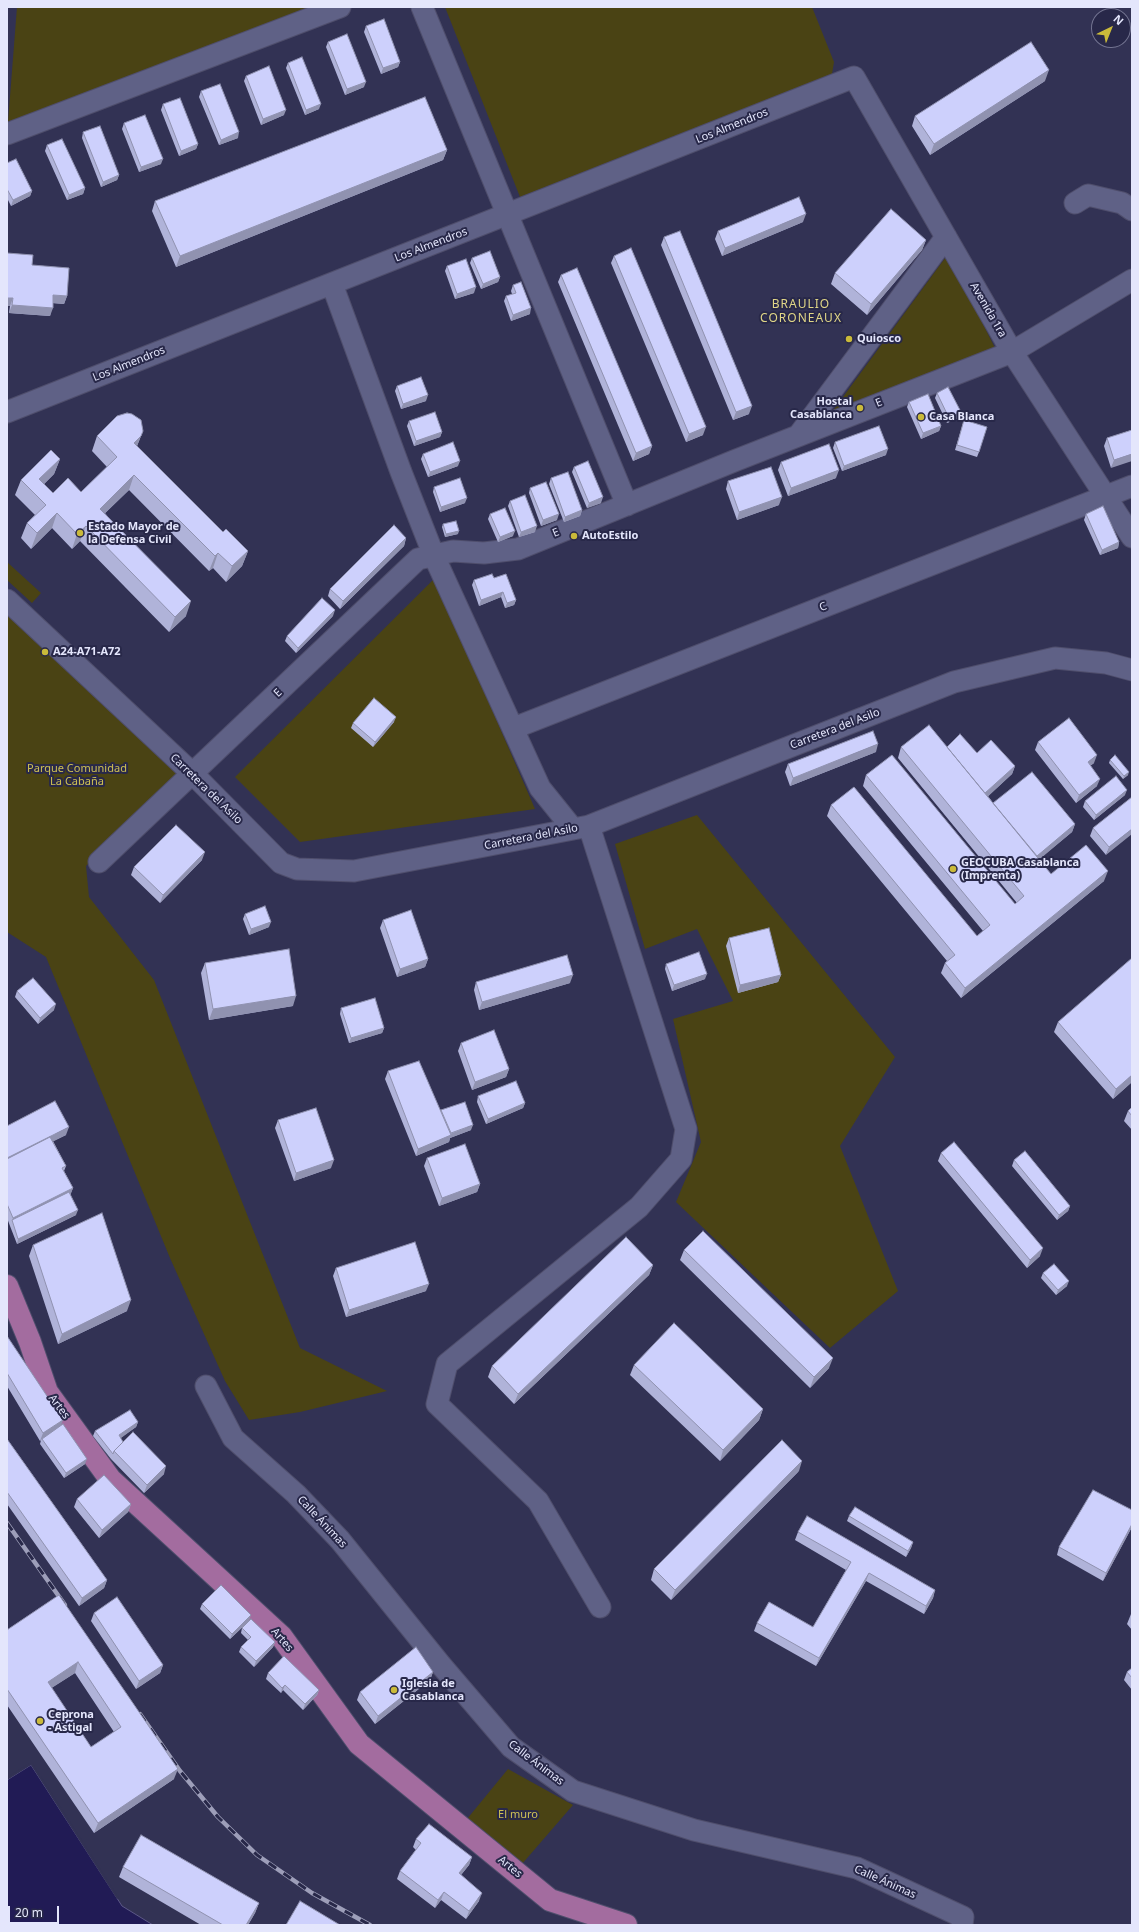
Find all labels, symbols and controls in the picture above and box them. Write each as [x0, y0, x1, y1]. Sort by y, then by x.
north arrow [1091, 8, 1131, 48]
text: N [1110, 11, 1127, 28]
street label: Los Almendros [694, 106, 770, 146]
street label: Los Almendros [393, 225, 469, 265]
street label: Avenida 1ra [967, 280, 1009, 340]
district label: BRAULIO CORONEAUX [760, 298, 842, 326]
place label: Quiosco [857, 332, 901, 346]
marker: Quiosco [844, 334, 854, 344]
street label: Los Almendros [91, 344, 167, 384]
place label: Hostal Casablanca [790, 395, 852, 421]
street label: E [874, 396, 884, 410]
marker: Hostal Casablanca [855, 403, 865, 413]
place label: Casa Blanca [929, 410, 994, 424]
marker: Casa Blanca [916, 412, 926, 422]
place label: Estado Mayor de la Defensa Civil [88, 520, 179, 546]
street label: E [551, 526, 561, 540]
marker: Estado Mayor de la Defensa Civil [75, 528, 85, 538]
place label: AutoEstilo [582, 529, 638, 543]
marker: AutoEstilo [569, 531, 579, 541]
street label: C [817, 600, 829, 614]
place label: A24-A71-A72 [53, 645, 121, 659]
marker: A24-A71-A72 [40, 647, 50, 657]
street label: E [271, 686, 285, 700]
street label: Carretera del Asilo [788, 706, 882, 752]
street label: Carretera del Asilo [167, 751, 245, 827]
park label: Parque Comunidad La Cabaña [27, 762, 127, 788]
street label: Carretera del Asilo [483, 821, 579, 853]
place label: GEOCUBA Casablanca (Imprenta) [961, 856, 1079, 882]
marker: GEOCUBA Casablanca (Imprenta) [948, 864, 958, 874]
street label: Artes [46, 1392, 72, 1422]
street label: Calle Ánimas [295, 1493, 349, 1551]
street label: Artes [268, 1625, 296, 1655]
place label: Iglesia de Casablanca [402, 1677, 464, 1703]
marker: Iglesia de Casablanca [389, 1685, 399, 1695]
place label: Ceprona - Astigal [48, 1708, 94, 1734]
marker: Ceprona - Astigal [35, 1716, 45, 1726]
street label: Calle Ánimas [506, 1738, 566, 1788]
park label: El muro [498, 1808, 538, 1822]
street label: Artes [495, 1853, 525, 1881]
street label: Calle Ánimas [852, 1862, 918, 1902]
scale bar [10, 1898, 61, 1924]
text: 20 m [15, 1904, 43, 1921]

